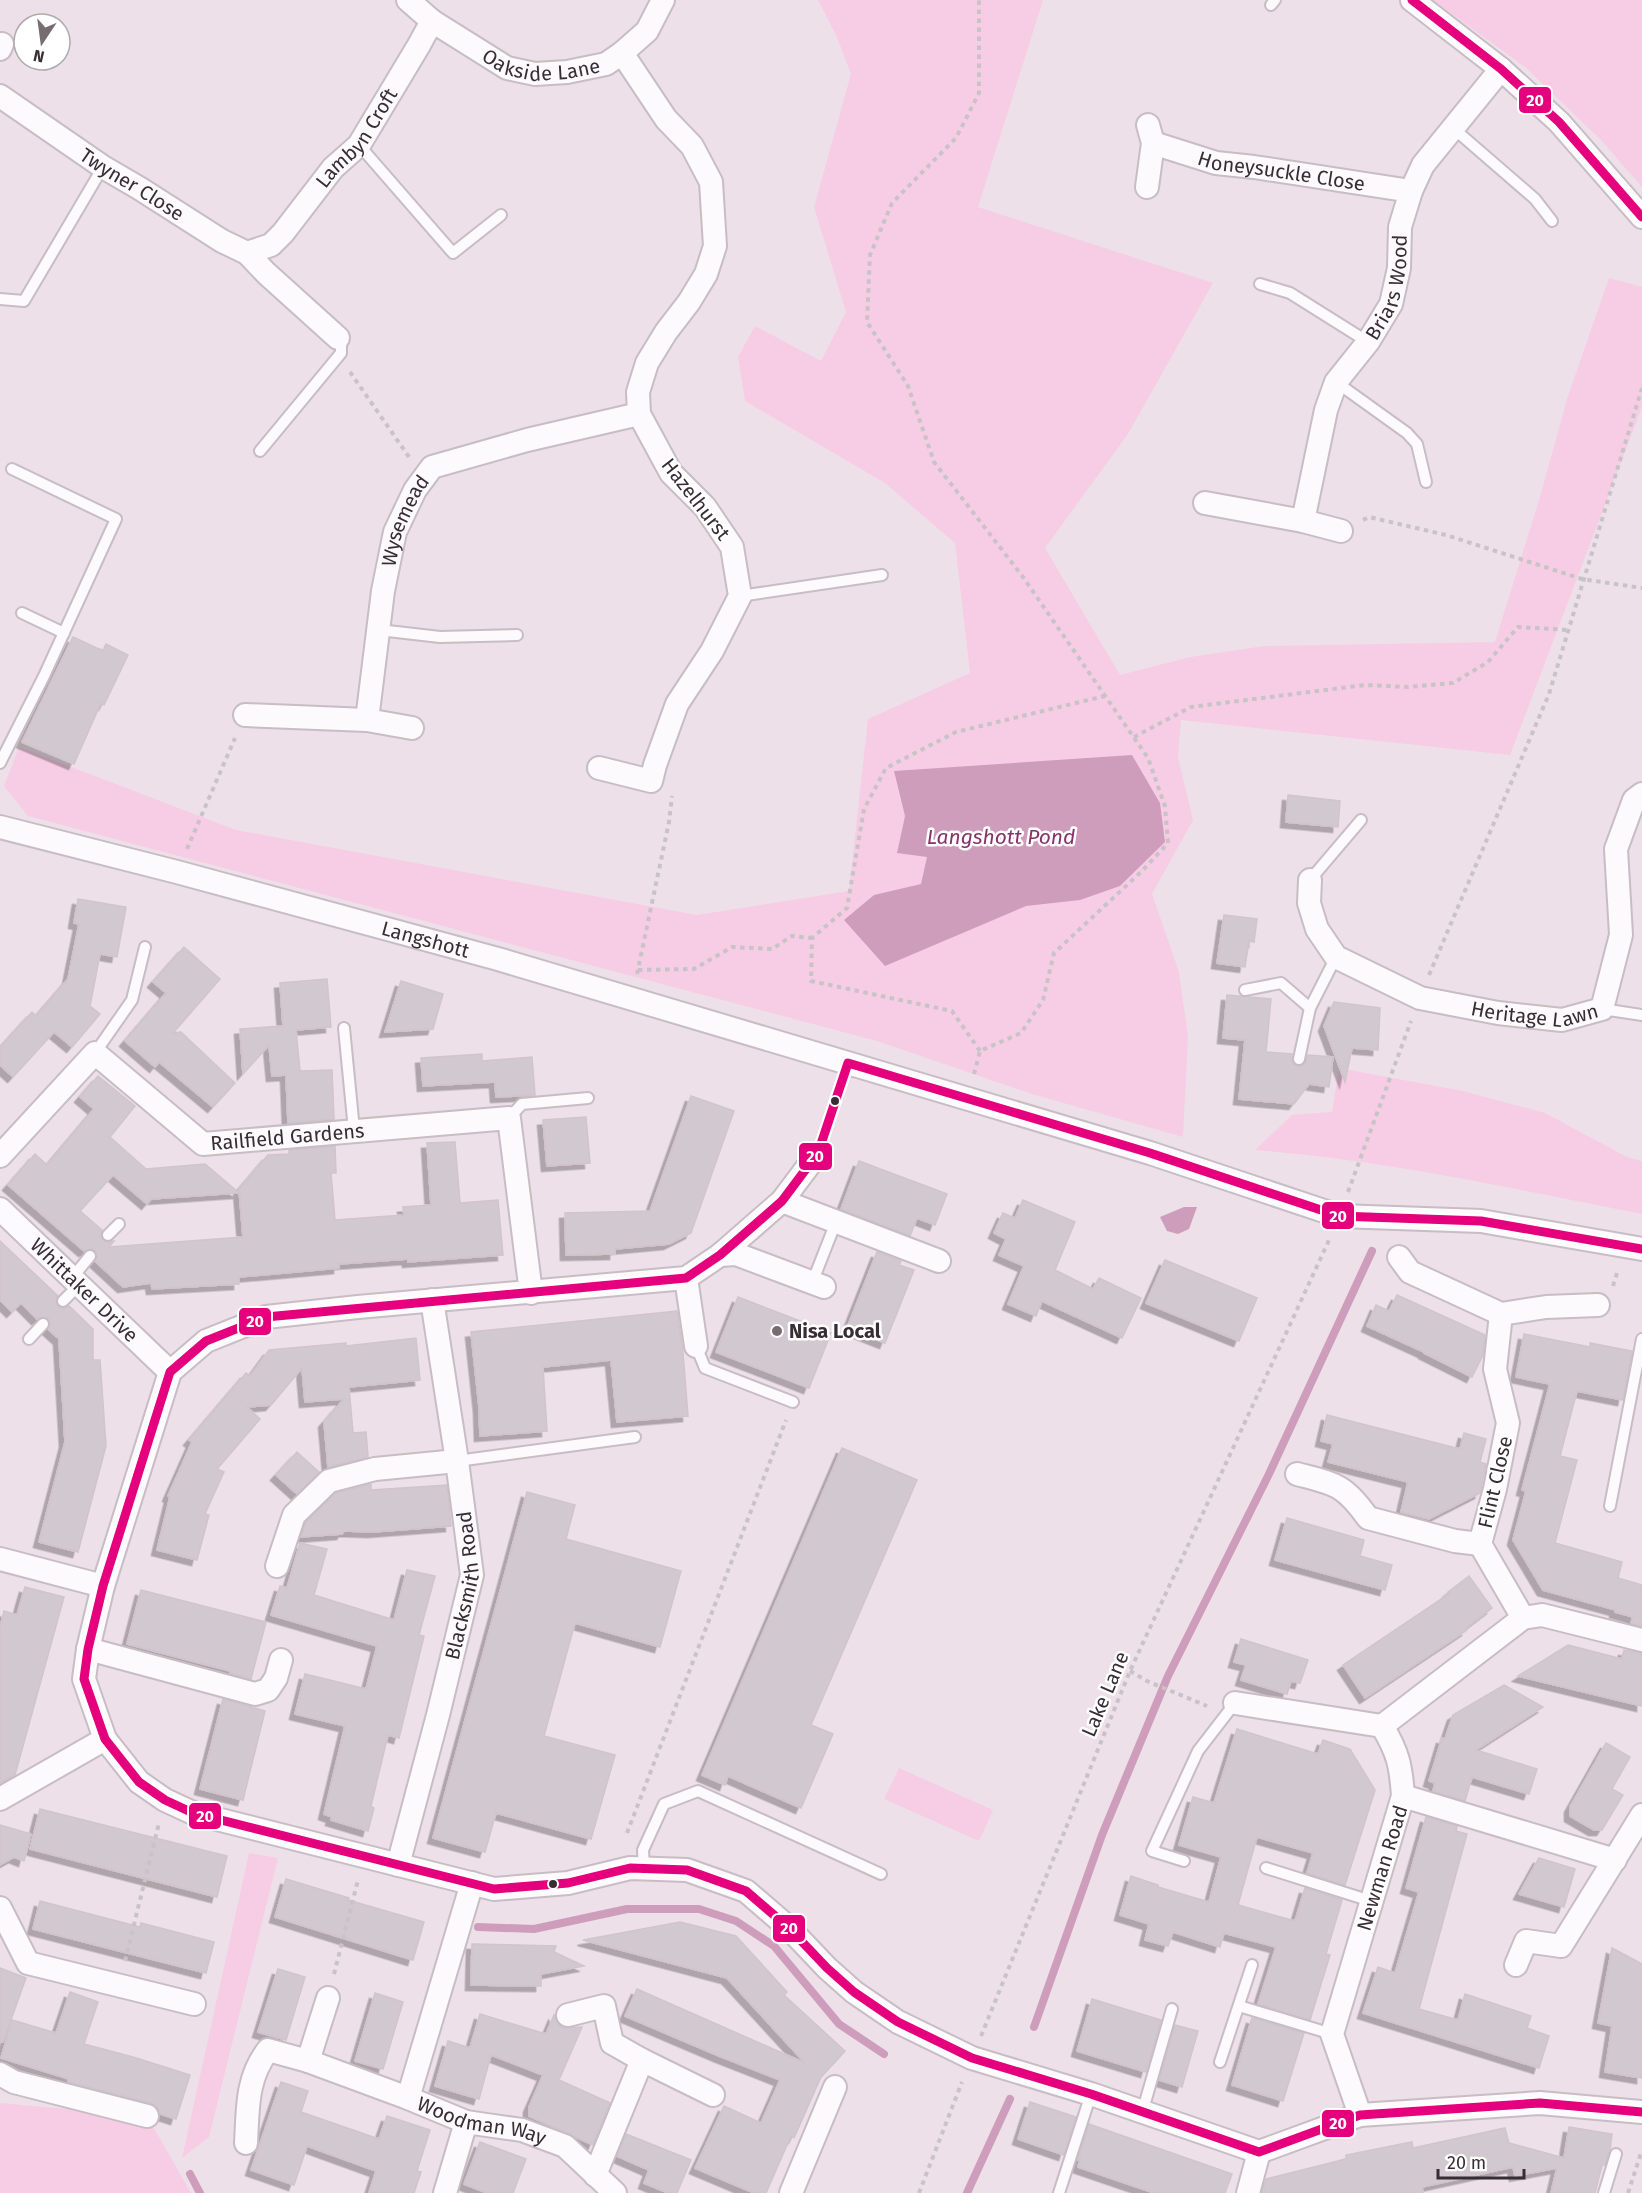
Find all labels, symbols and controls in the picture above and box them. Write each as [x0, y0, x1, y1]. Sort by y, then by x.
north arrow [12, 12, 72, 72]
street label: Oakside Lane [478, 44, 602, 86]
text: N [31, 46, 46, 67]
street label: Lambyn Croft [310, 83, 403, 192]
line badge: 20 [1518, 86, 1552, 114]
text: 20 [1526, 91, 1544, 110]
street label: Twyner Close [75, 143, 189, 226]
street label: Honeysuckle Close [1195, 146, 1367, 196]
street label: Briars Wood [1360, 234, 1412, 344]
street label: Hazelhurst [657, 453, 736, 545]
street label: Wysemead [376, 470, 434, 568]
water label: Langshott Pond [927, 824, 1075, 850]
street label: Langshott [379, 916, 473, 963]
street label: Heritage Lawn [1469, 996, 1601, 1032]
unlabelled marker [829, 1095, 841, 1107]
street label: Railfield Gardens [209, 1118, 365, 1155]
line badge: 20 [798, 1142, 833, 1171]
text: 20 [806, 1147, 824, 1166]
line badge: 20 [1321, 1201, 1355, 1230]
text: 20 [1329, 1207, 1347, 1226]
street label: Whittaker Drive [26, 1233, 143, 1347]
line badge: 20 [238, 1307, 272, 1336]
text: 20 [246, 1312, 264, 1331]
place label: Nisa Local [789, 1319, 881, 1343]
marker: Nisa Local [770, 1324, 784, 1338]
street label: Flint Close [1473, 1433, 1517, 1531]
street label: Blacksmith Road [440, 1510, 484, 1662]
street label: Lake Lane [1076, 1648, 1134, 1740]
line badge: 20 [188, 1802, 222, 1830]
street label: Newman Road [1352, 1802, 1412, 1934]
text: 20 [196, 1807, 214, 1826]
unlabelled marker [547, 1878, 559, 1890]
line badge: 20 [772, 1914, 806, 1943]
text: 20 [780, 1919, 798, 1938]
street label: Woodman Way [414, 2091, 550, 2150]
line badge: 20 [1321, 2109, 1355, 2138]
text: 20 [1329, 2114, 1347, 2133]
scale bar [1438, 2142, 1524, 2180]
text: 20 m [1447, 2152, 1486, 2174]

